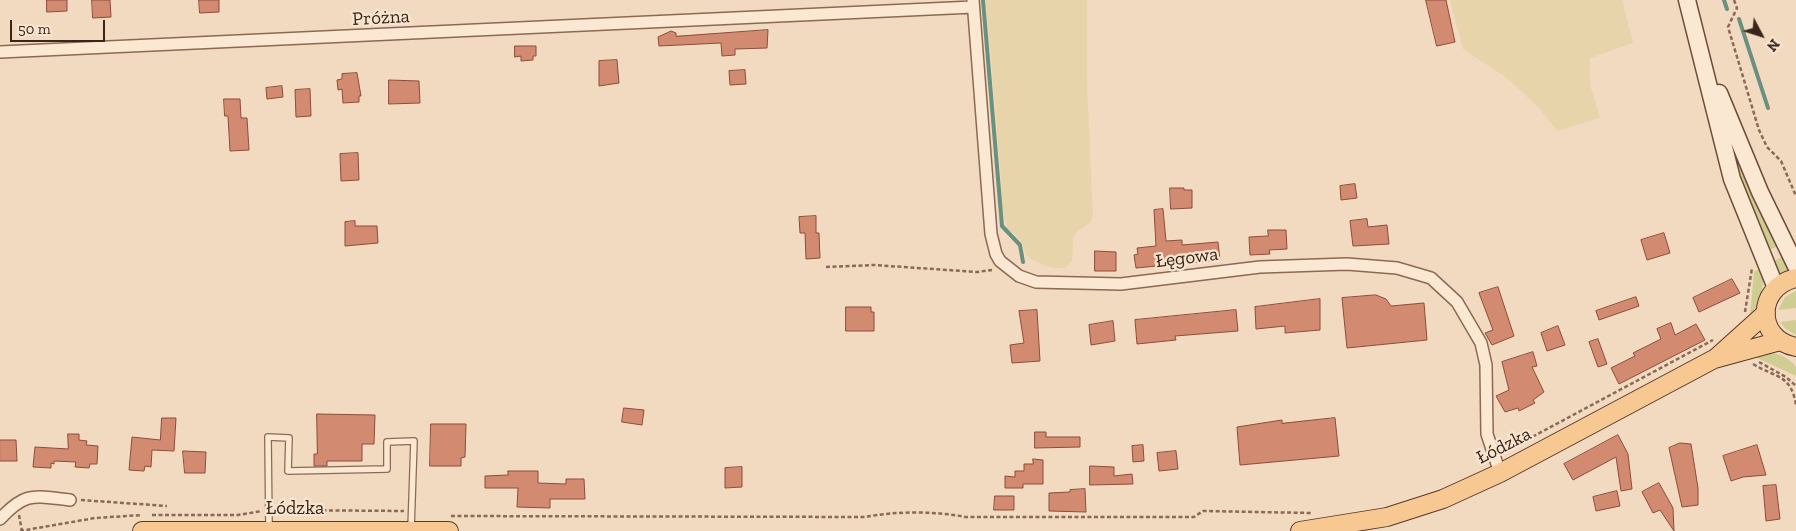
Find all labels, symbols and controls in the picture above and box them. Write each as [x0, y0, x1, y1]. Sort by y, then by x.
street label: Próżna [352, 5, 410, 31]
scale bar [12, 10, 108, 42]
north arrow [1736, 10, 1786, 60]
text: 50 m [18, 20, 51, 38]
text: N [1763, 35, 1783, 54]
street label: Łęgowa [1154, 243, 1220, 273]
street label: Łódzka [1473, 423, 1535, 469]
street label: Łódzka [266, 498, 324, 520]

